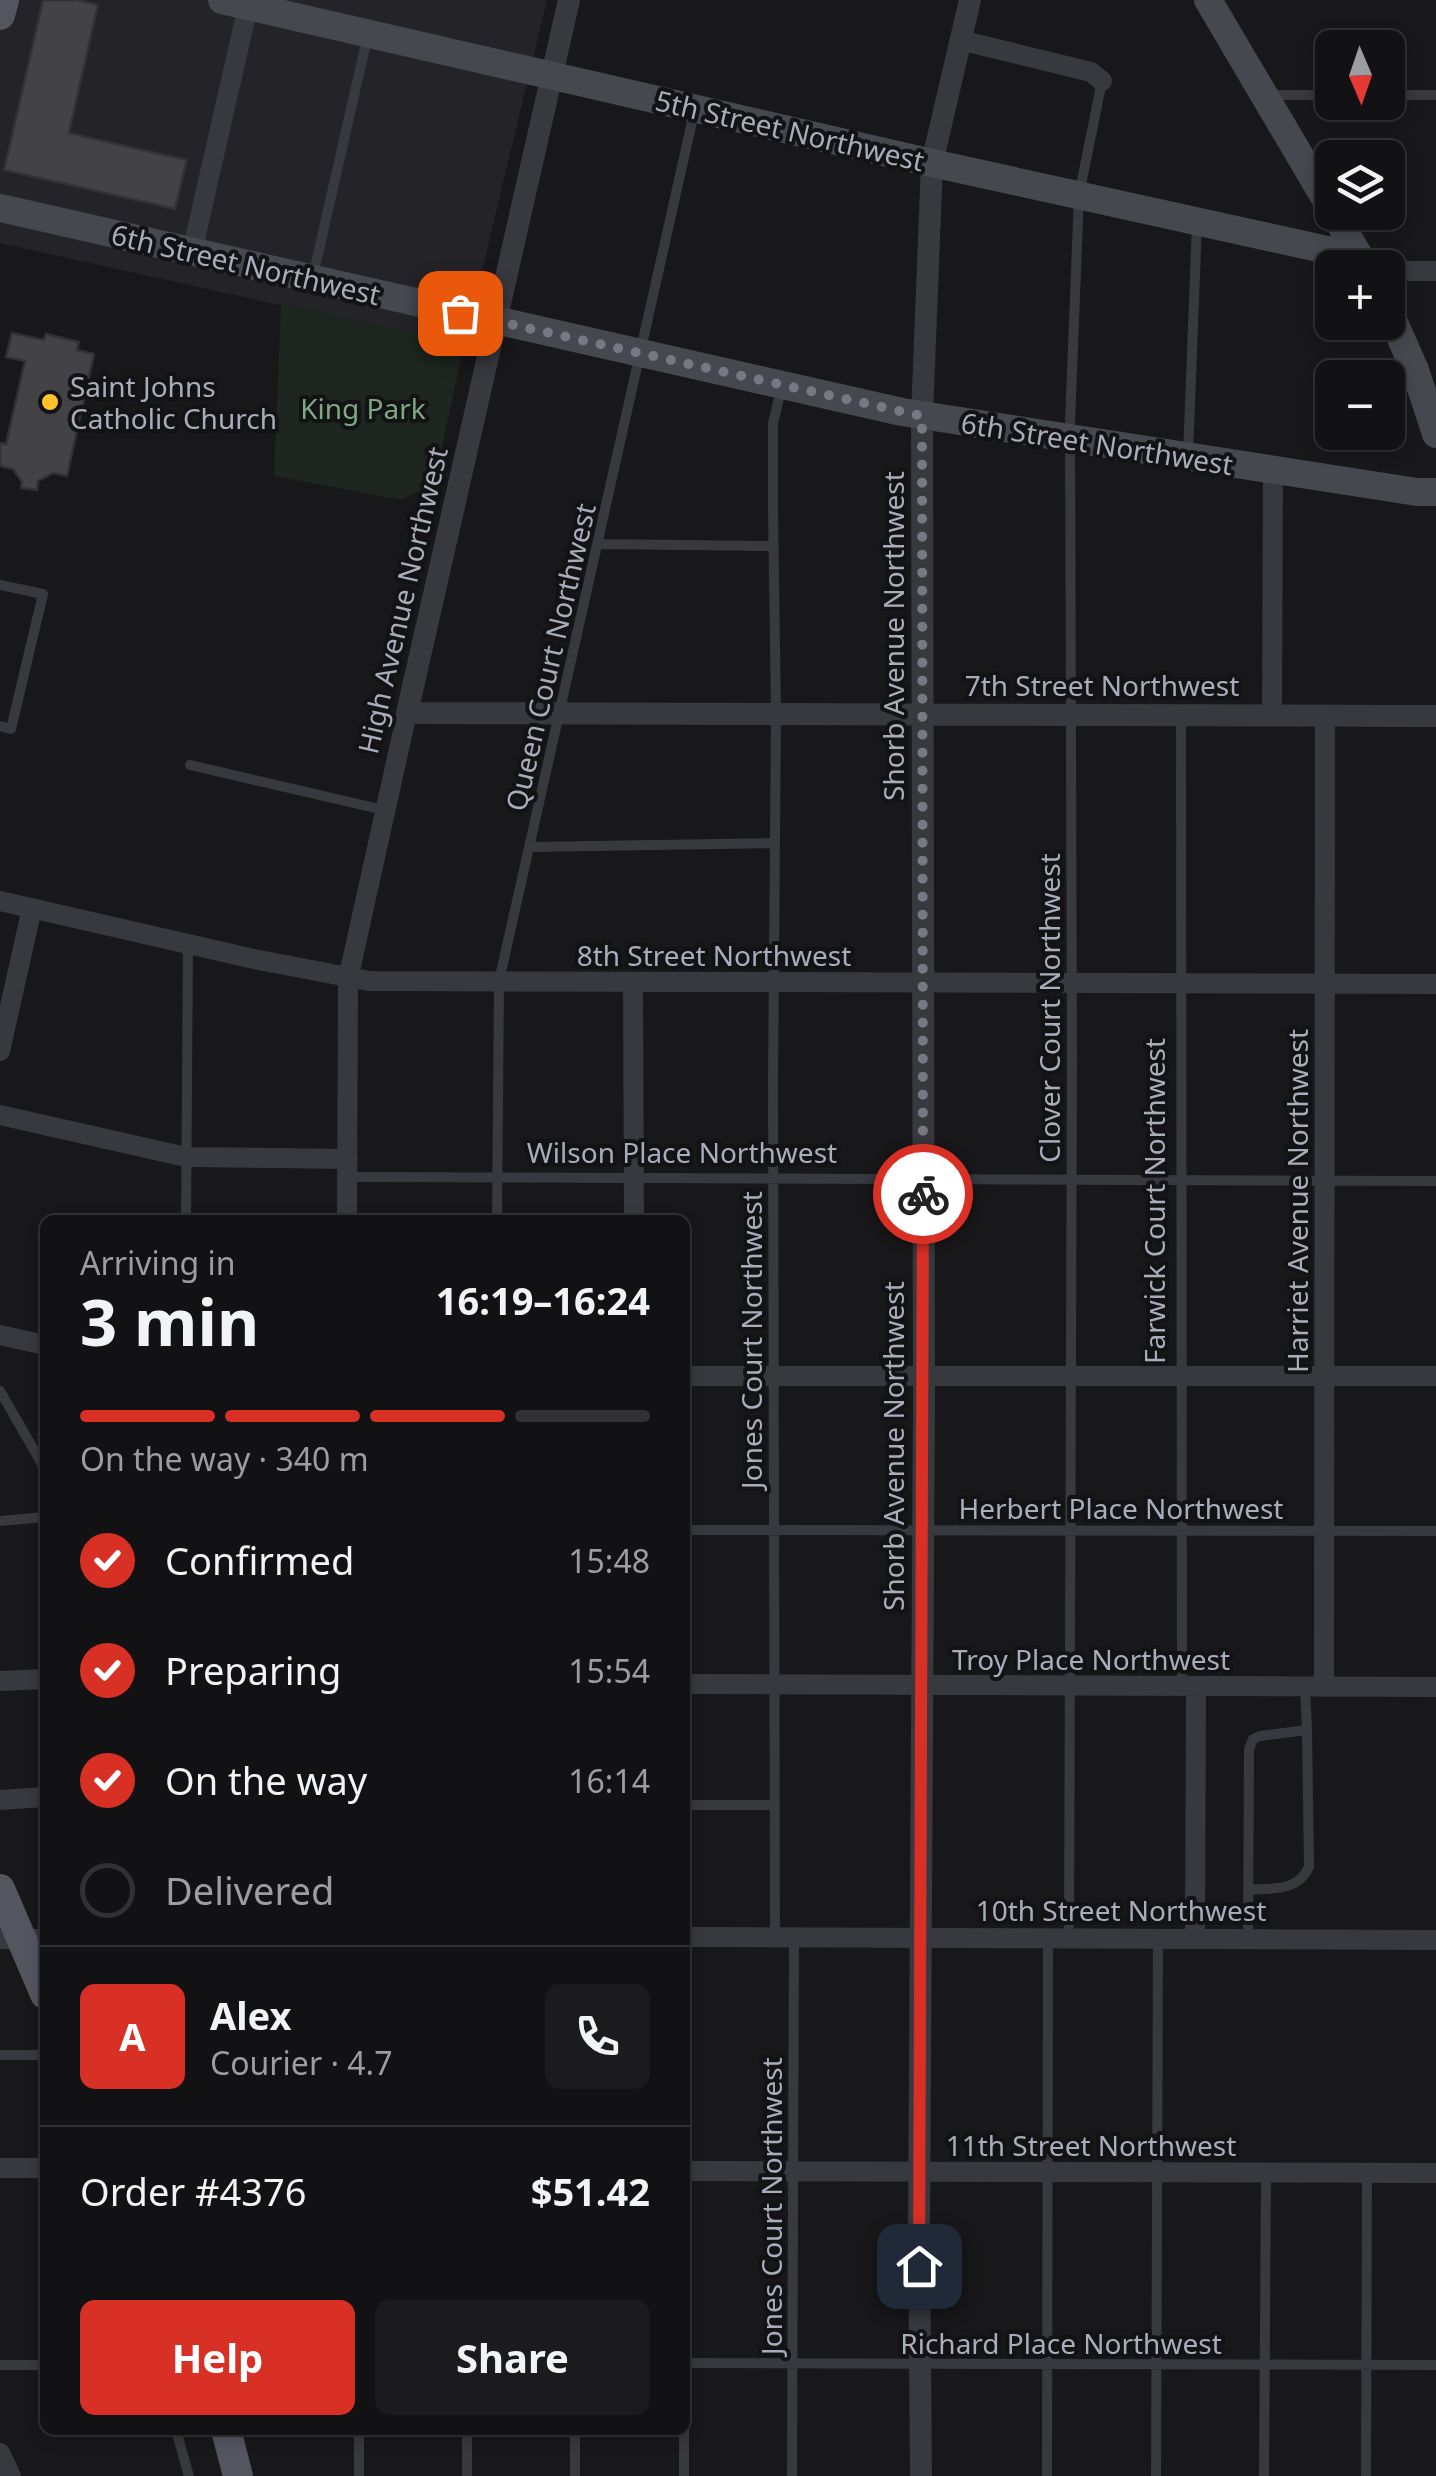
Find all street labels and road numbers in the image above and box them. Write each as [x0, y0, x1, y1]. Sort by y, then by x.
street label: 5th Street Northwest [652, 81, 928, 179]
street label: 6th Street Northwest [108, 215, 384, 313]
street label: 6th Street Northwest [958, 403, 1236, 483]
street label: High Avenue Northwest [348, 443, 456, 757]
street label: Shorb Avenue Northwest [874, 471, 912, 801]
street label: Queen Court Northwest [496, 499, 604, 815]
street label: 7th Street Northwest [965, 666, 1239, 704]
street label: Clover Court Northwest [1030, 853, 1068, 1163]
street label: 8th Street Northwest [577, 936, 851, 974]
street label: Harriet Avenue Northwest [1278, 1029, 1316, 1373]
street label: Farwick Court Northwest [1135, 1038, 1173, 1364]
street label: Wilson Place Northwest [527, 1133, 837, 1171]
street label: Jones Court Northwest [732, 1191, 770, 1492]
street label: Shorb Avenue Northwest [874, 1281, 912, 1611]
street label: Herbert Place Northwest [959, 1489, 1283, 1527]
street label: Troy Place Northwest [952, 1640, 1230, 1678]
street label: 10th Street Northwest [976, 1891, 1266, 1929]
street label: Jones Court Northwest [752, 2057, 790, 2358]
street label: 11th Street Northwest [946, 2126, 1236, 2164]
street label: Richard Place Northwest [900, 2324, 1222, 2362]

